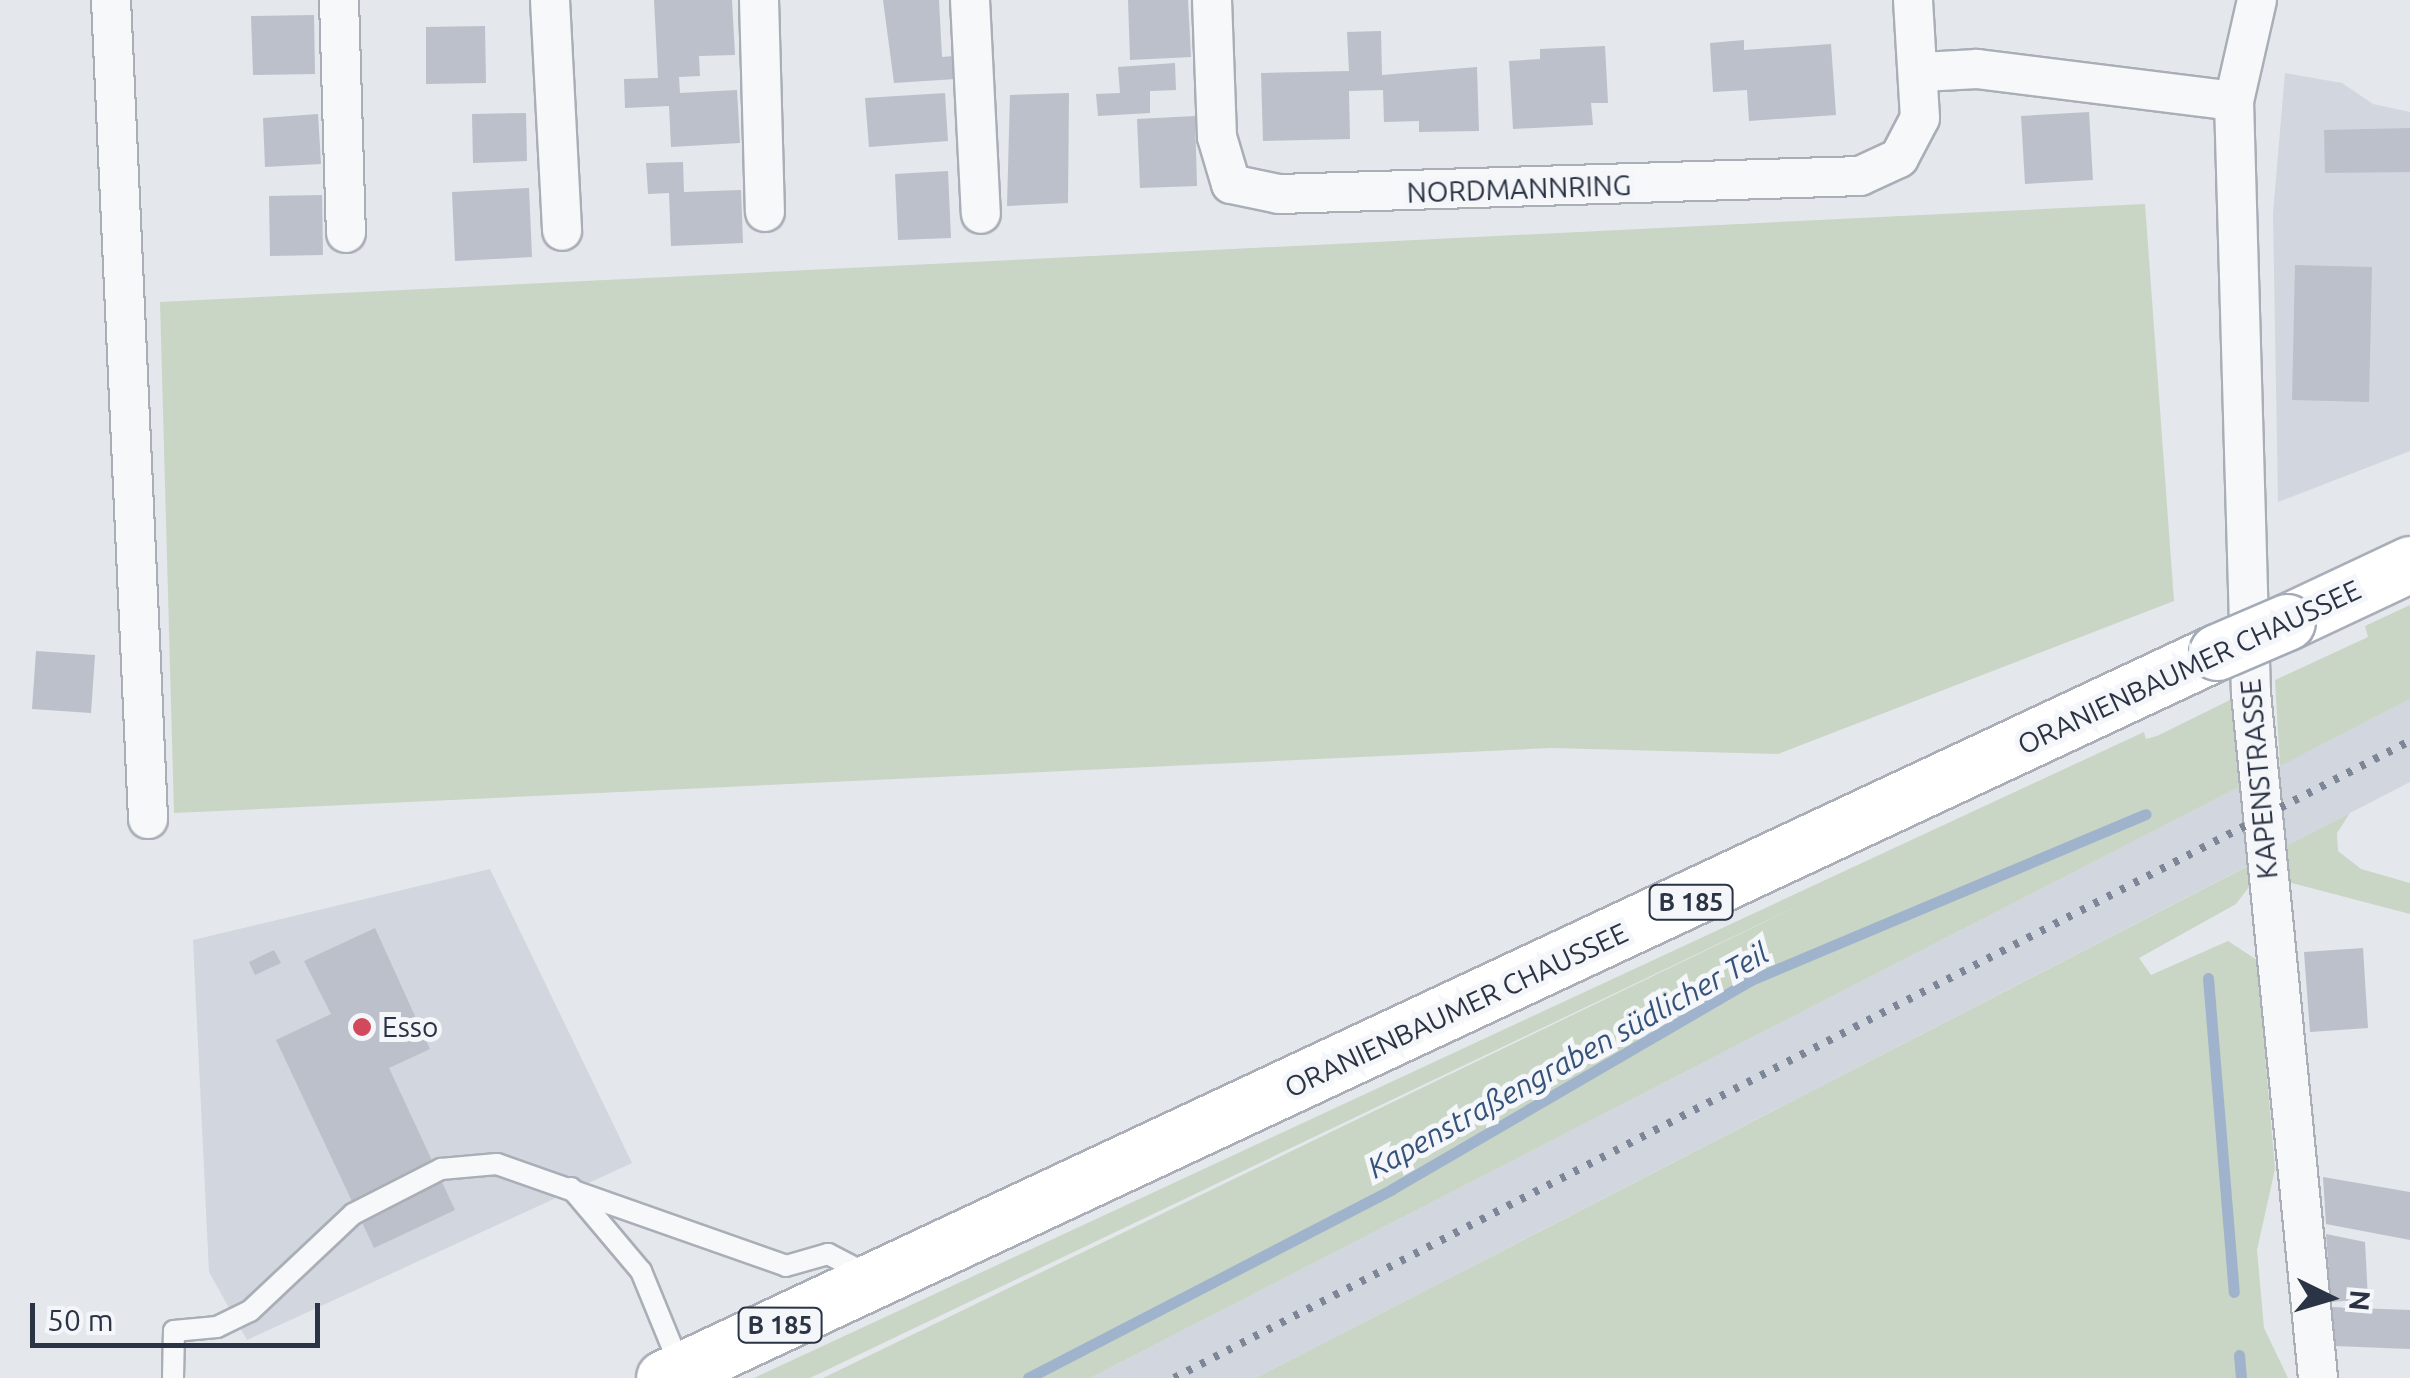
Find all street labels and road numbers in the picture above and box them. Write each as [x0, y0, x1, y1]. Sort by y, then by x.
street label: NORDMANNRING [1406, 168, 1632, 210]
street label: ORANIENBAUMER CHAUSSEE [2012, 573, 2366, 761]
street label: KAPENSTRASSE [2234, 678, 2284, 880]
road number: B 185 [1648, 882, 1734, 922]
street label: ORANIENBAUMER CHAUSSEE [1279, 916, 1633, 1104]
road number: B 185 [738, 1305, 822, 1345]

